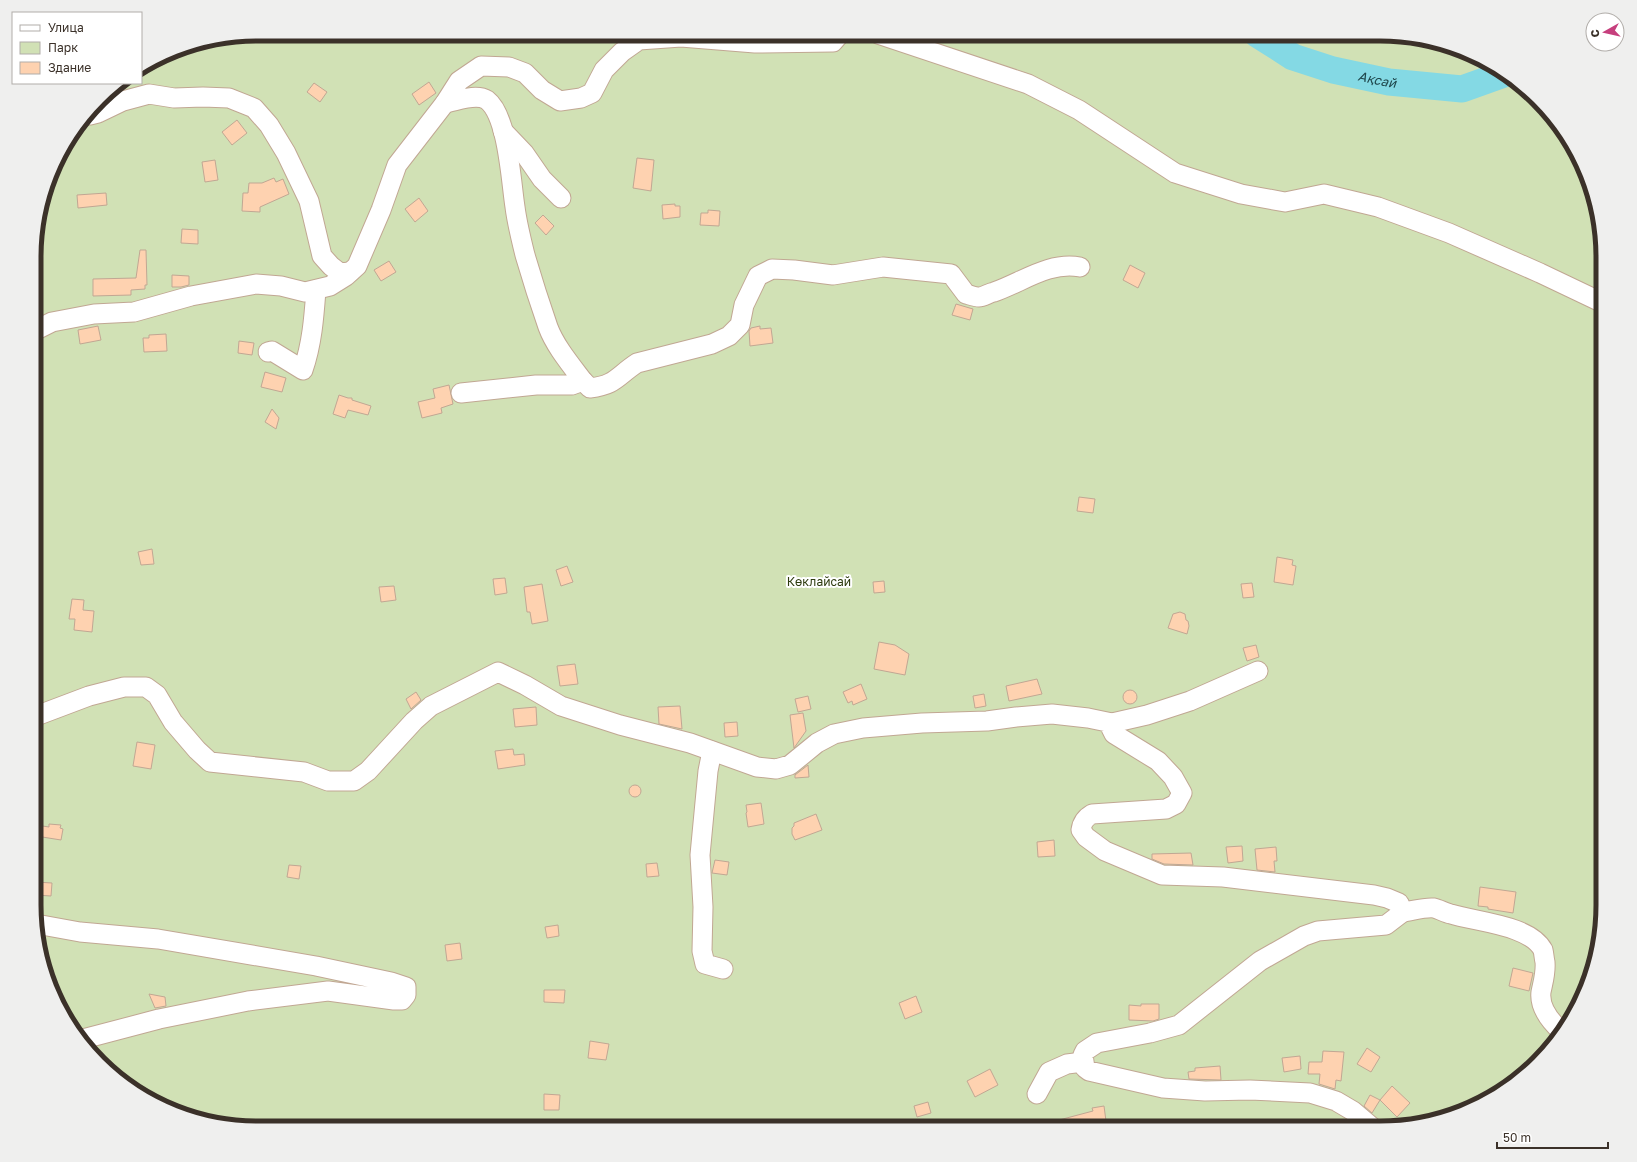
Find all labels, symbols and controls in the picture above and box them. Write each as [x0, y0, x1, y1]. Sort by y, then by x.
legend [12, 12, 142, 84]
north arrow [1585, 12, 1625, 52]
text: Улица [48, 20, 84, 35]
text: С [1588, 29, 1602, 38]
text: Парк [48, 40, 78, 55]
text: Здание [48, 60, 91, 75]
water label: Ақсай [1357, 68, 1398, 91]
park label: Көклайсай [787, 574, 851, 589]
scale bar [1497, 1124, 1608, 1150]
text: 50 m [1503, 1130, 1531, 1145]

